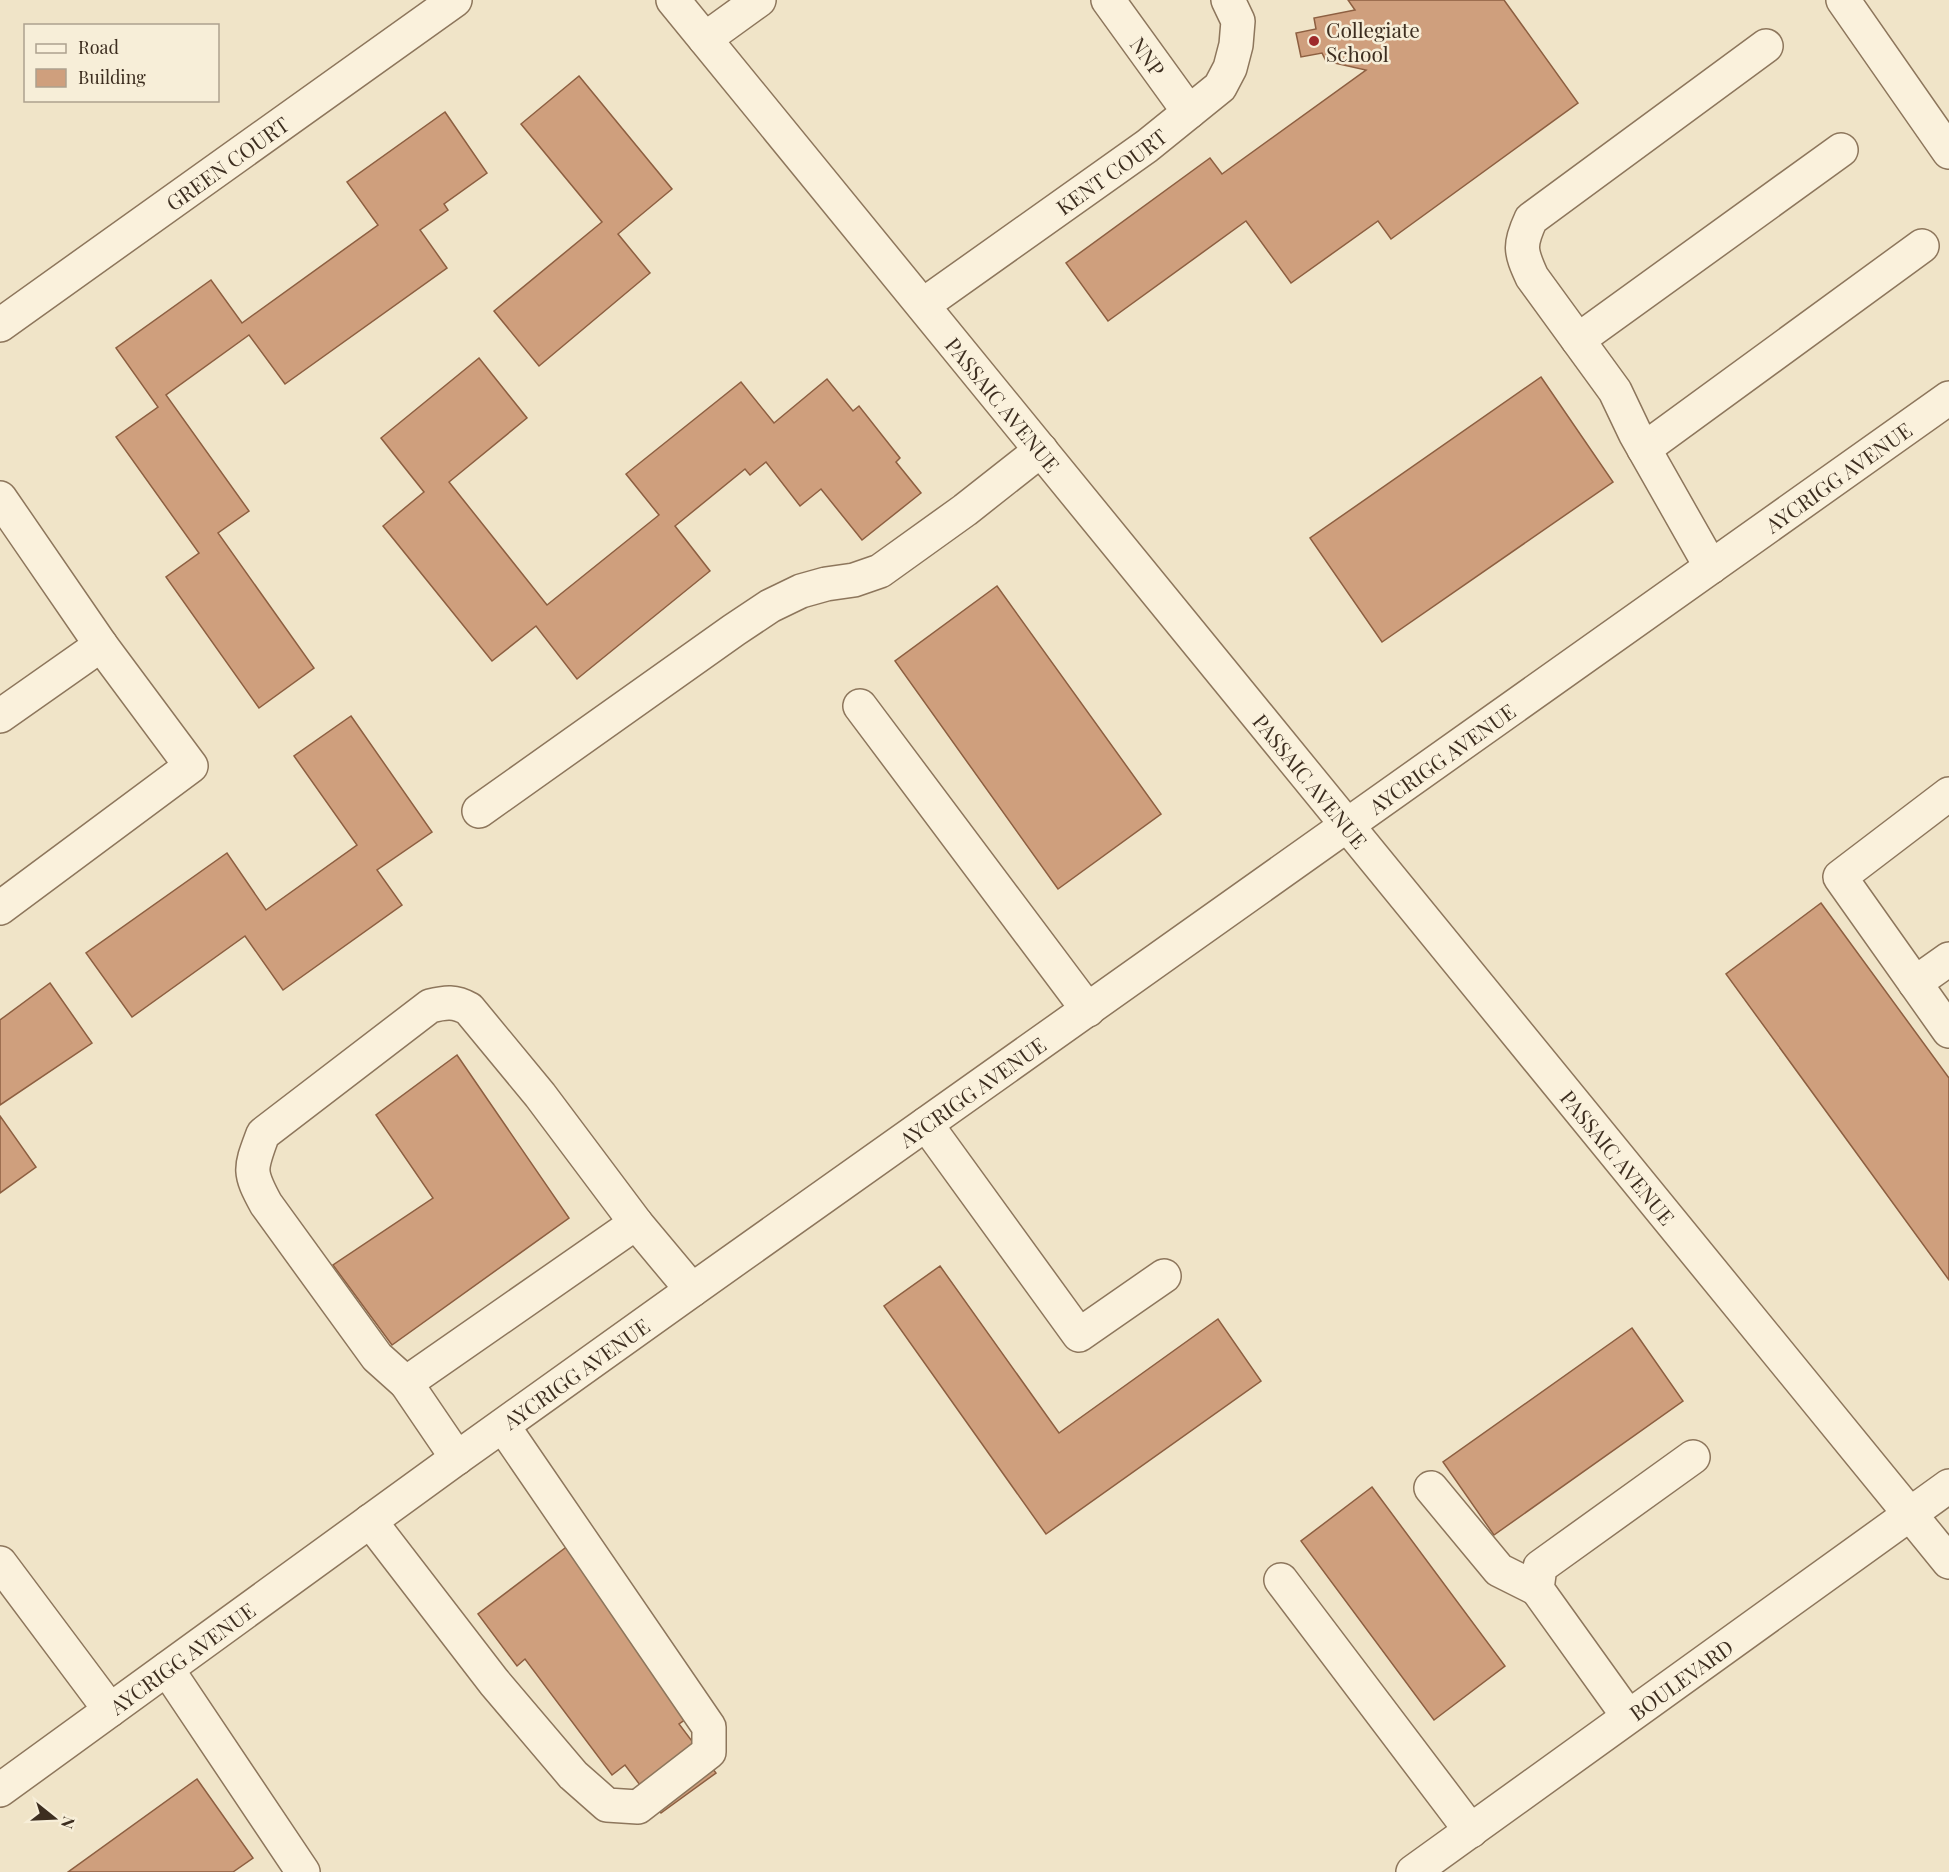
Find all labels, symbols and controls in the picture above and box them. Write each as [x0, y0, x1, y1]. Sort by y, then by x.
place label: Collegiate School [1326, 15, 1420, 67]
legend [24, 24, 219, 102]
street label: NNP [1125, 31, 1172, 81]
marker: Collegiate School [1307, 34, 1321, 48]
text: Road [78, 35, 119, 59]
text: Building [78, 65, 146, 89]
street label: GREEN COURT [160, 109, 294, 216]
street label: KENT COURT [1050, 122, 1172, 220]
street label: PASSAIC AVENUE [940, 331, 1067, 477]
street label: AYCRIGG AVENUE [1758, 415, 1917, 539]
street label: AYCRIGG AVENUE [1362, 696, 1520, 820]
street label: PASSAIC AVENUE [1247, 707, 1374, 854]
street label: AYCRIGG AVENUE [892, 1030, 1051, 1154]
street label: PASSAIC AVENUE [1555, 1084, 1682, 1230]
street label: AYCRIGG AVENUE [496, 1311, 655, 1435]
street label: AYCRIGG AVENUE [103, 1595, 260, 1721]
street label: BOULEVARD [1623, 1632, 1738, 1726]
north arrow [24, 1788, 84, 1848]
text: N [57, 1814, 81, 1832]

